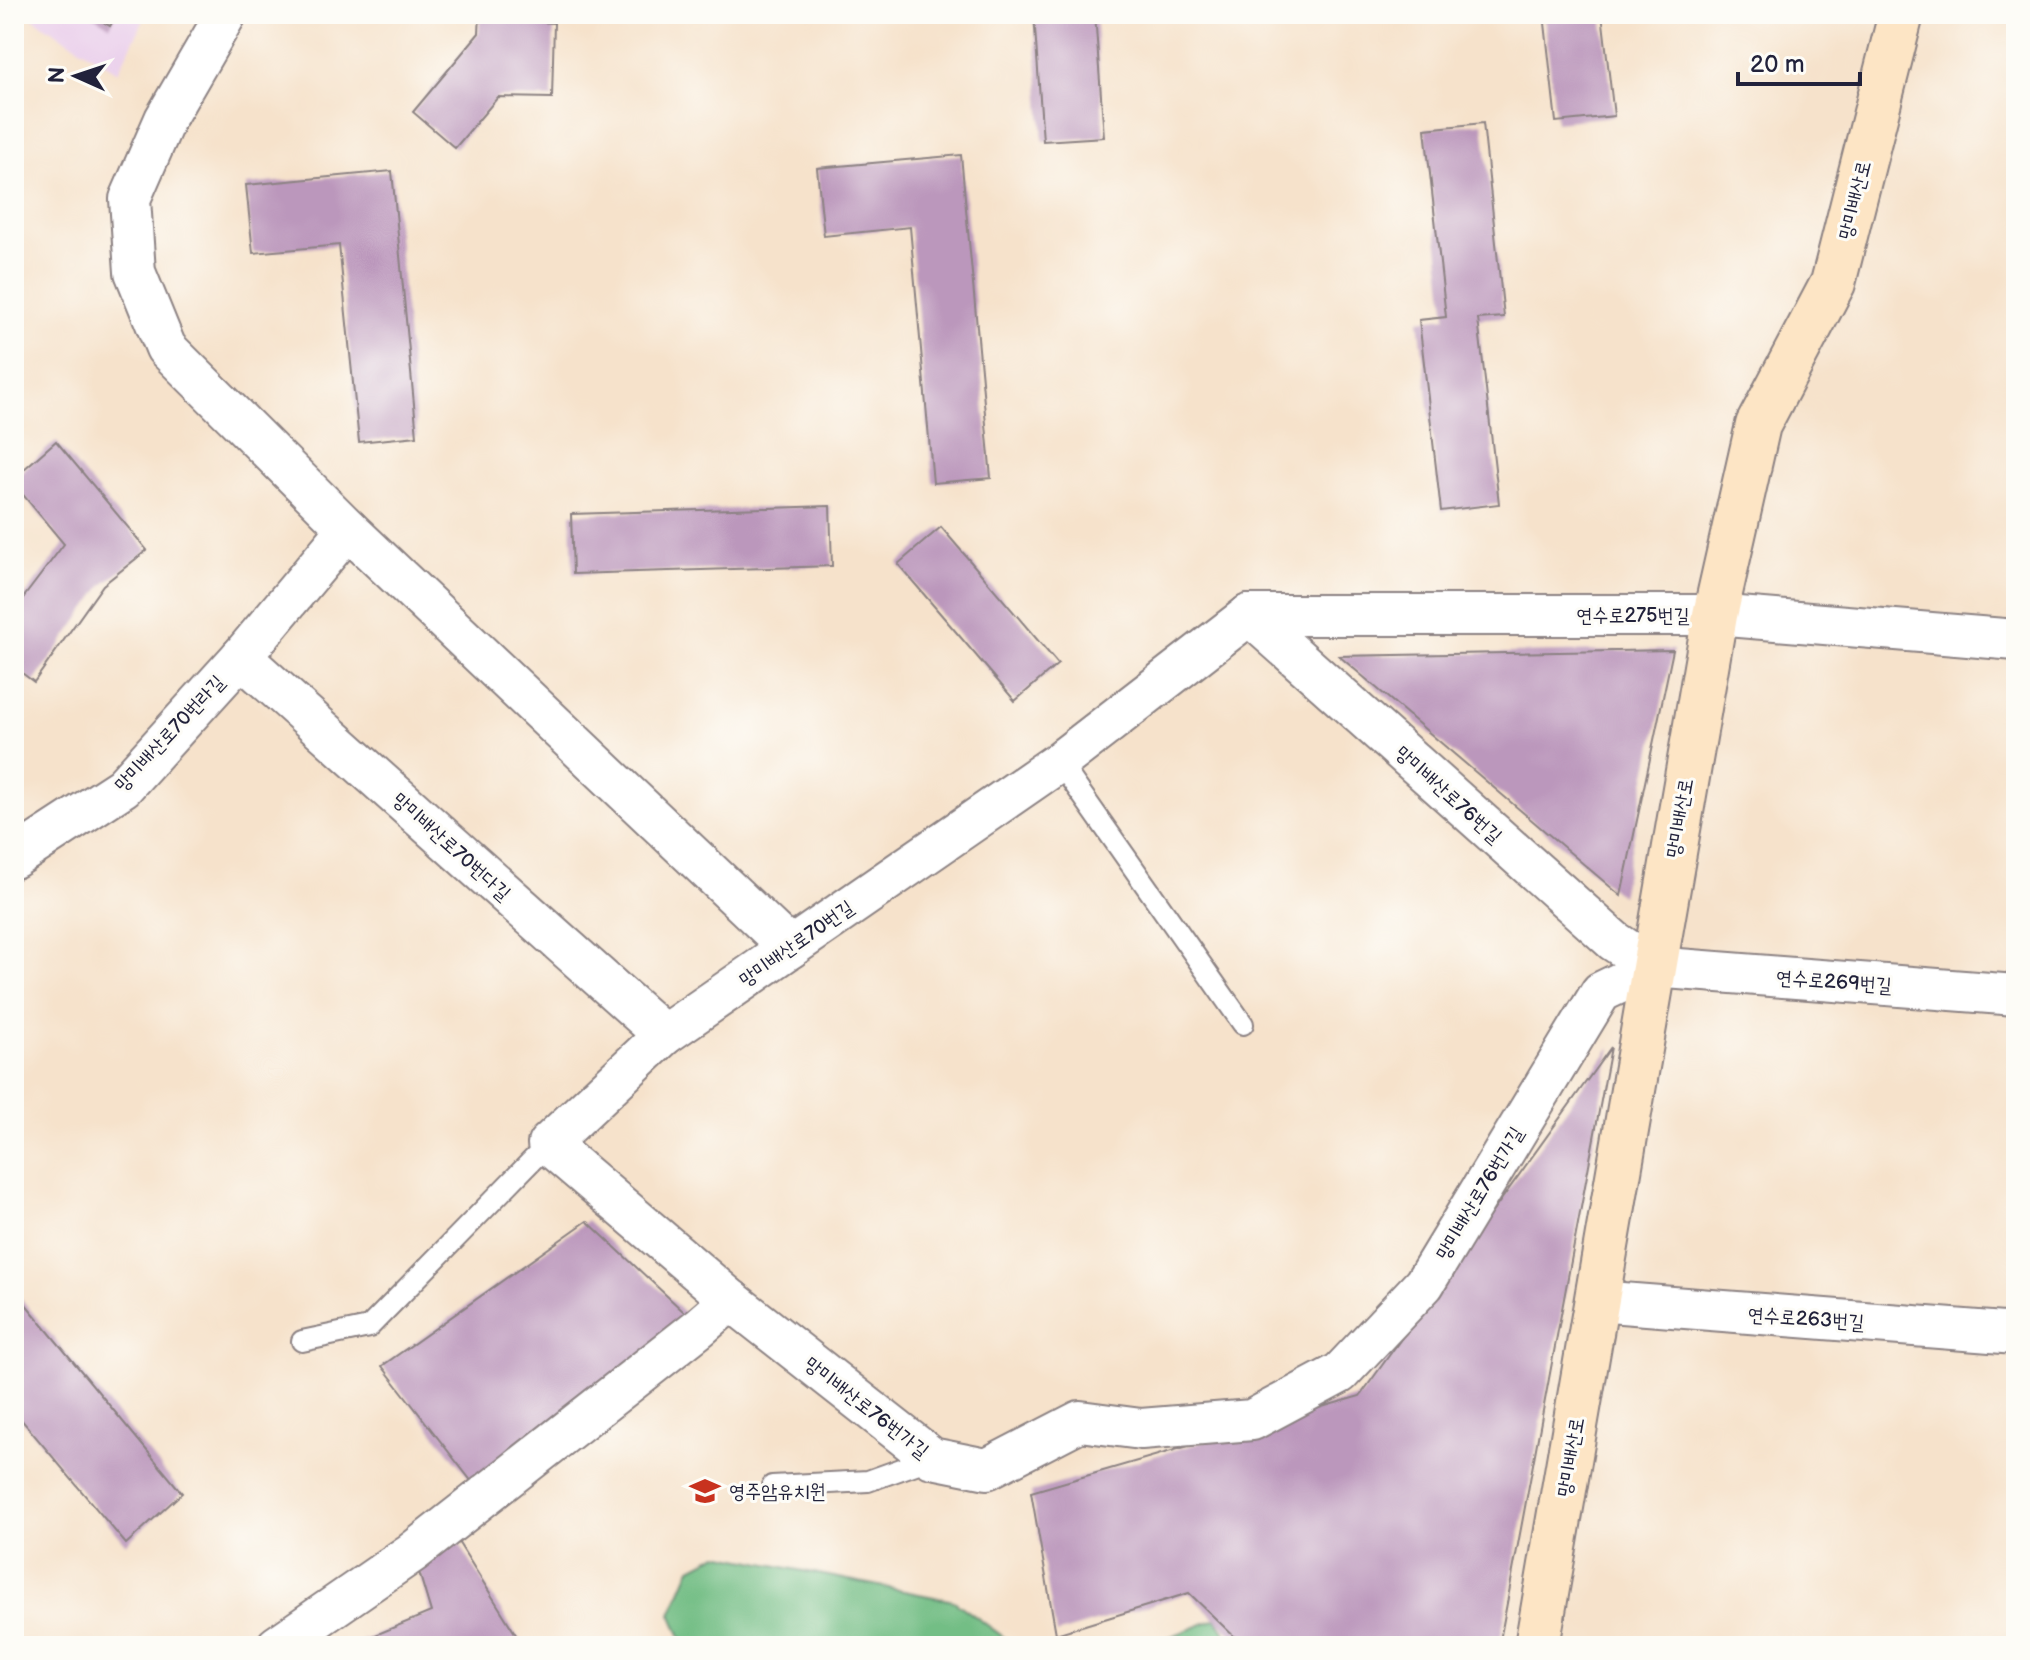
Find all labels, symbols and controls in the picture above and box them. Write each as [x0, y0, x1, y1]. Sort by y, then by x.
north arrow [36, 36, 116, 116]
scale bar [1738, 36, 1860, 86]
text: 20 m [1750, 50, 1805, 79]
text: N [44, 66, 71, 84]
street label: 망미배산로 [1834, 158, 1876, 242]
street label: 연수로275번길 [1576, 604, 1690, 628]
street label: 망미배산로70번라길 [110, 671, 230, 797]
street label: 망미배산로76번길 [1390, 741, 1506, 849]
street label: 망미배산로 [1661, 776, 1699, 860]
street label: 망미배산로70번다길 [387, 788, 515, 906]
street label: 망미배산로70번길 [735, 895, 858, 992]
street label: 연수로269번길 [1775, 966, 1893, 998]
street label: 망미배산로76번가길 [1431, 1123, 1529, 1264]
street label: 연수로263번길 [1747, 1303, 1865, 1335]
street label: 망미배산로76번가길 [800, 1352, 933, 1464]
street label: 망미배산로 [1552, 1415, 1590, 1499]
school or university icon: 영주암유치원 [688, 1474, 722, 1508]
place label: 영주암유치원 [729, 1480, 826, 1504]

